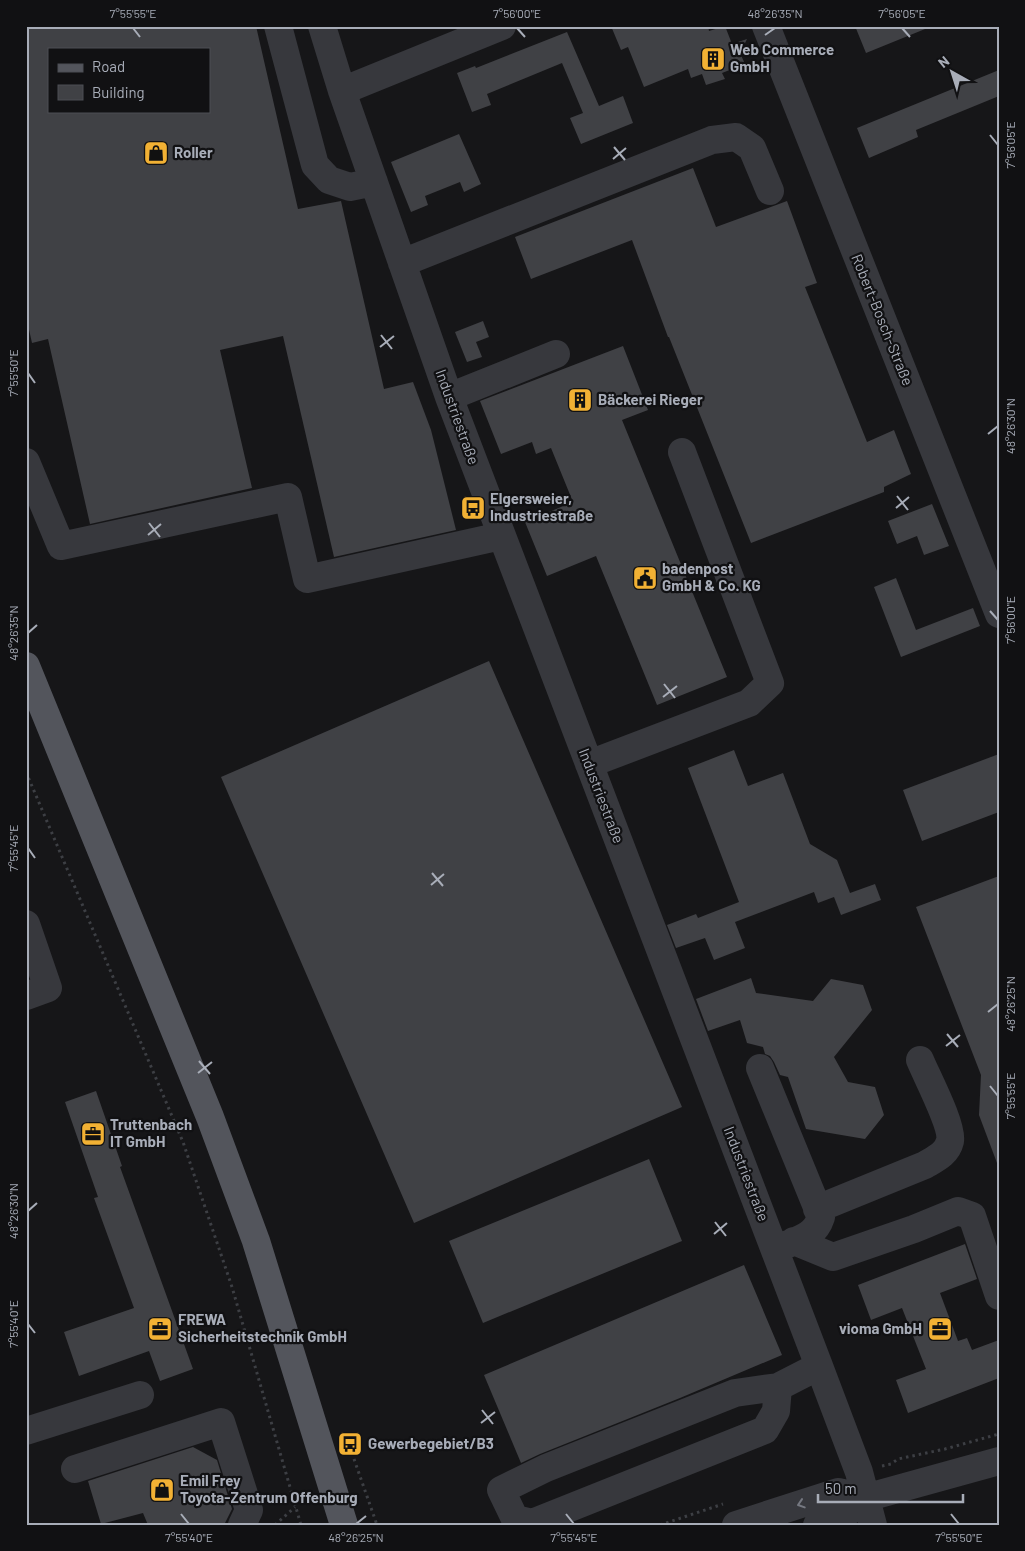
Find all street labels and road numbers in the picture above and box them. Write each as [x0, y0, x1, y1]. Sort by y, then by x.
street label: Robert-Bosch-Straße [848, 251, 918, 388]
street label: Industriestraße [432, 367, 484, 467]
street label: Industriestraße [576, 746, 628, 846]
street label: Industriestraße [721, 1124, 773, 1224]

